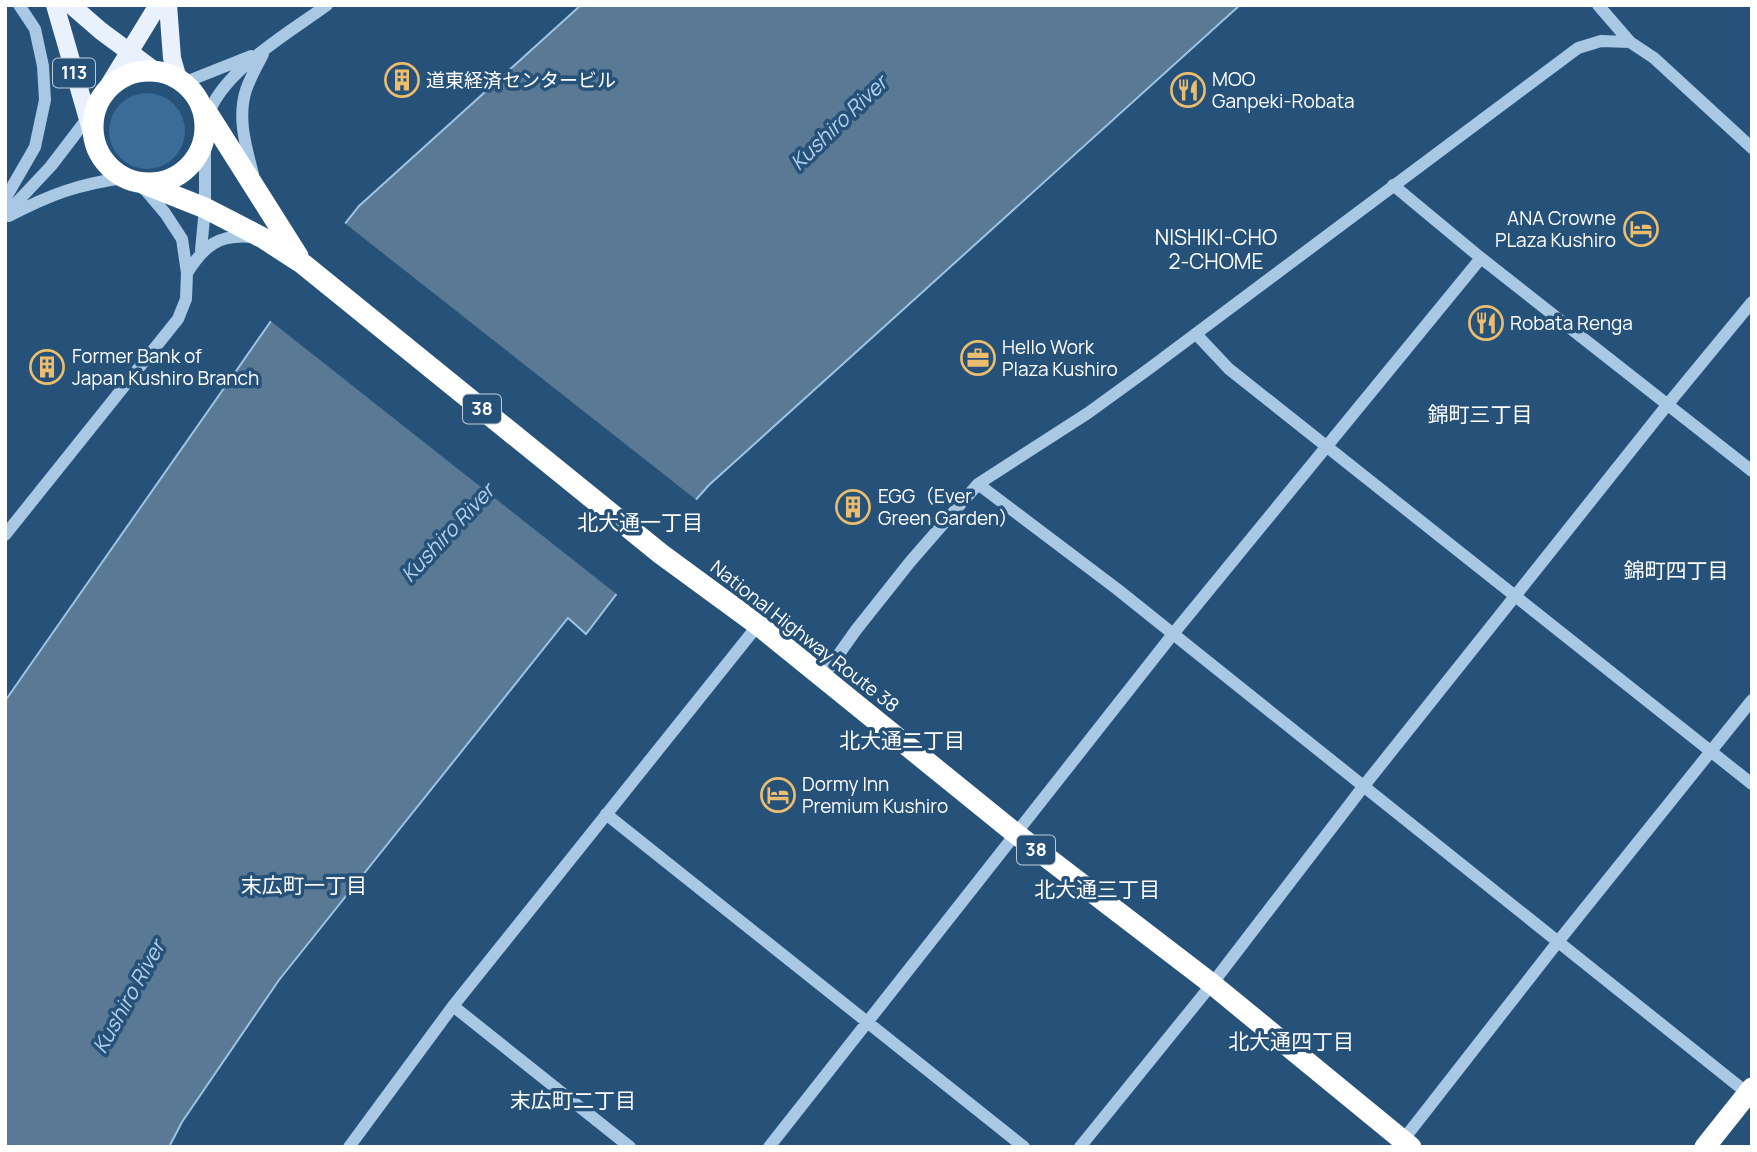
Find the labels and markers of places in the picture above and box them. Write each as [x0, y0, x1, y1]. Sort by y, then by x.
building icon: 道東経済センタービル [383, 61, 421, 99]
place label: MOO Ganpeki-Robata [1212, 66, 1355, 114]
place label: 道東経済センタービル [426, 67, 616, 93]
restaurant icon: MOO Ganpeki-Robata [1169, 71, 1207, 109]
place label: ANA Crowne PLaza Kushiro [1495, 205, 1616, 253]
hotel icon: ANA Crowne PLaza Kushiro [1622, 210, 1660, 248]
restaurant icon: Robata Renga [1467, 304, 1505, 342]
place label: Robata Renga [1510, 310, 1633, 336]
place label: Hello Work Plaza Kushiro [1002, 334, 1118, 382]
office icon: Hello Work Plaza Kushiro [959, 339, 997, 377]
place label: Former Bank of Japan Kushiro Branch [72, 343, 259, 391]
building icon: Former Bank of Japan Kushiro Branch [28, 348, 66, 386]
place label: EGG（Ever Green Garden） [878, 483, 1018, 531]
building icon: EGG（Ever Green Garden） [834, 488, 872, 526]
place label: Dormy Inn Premium Kushiro [802, 771, 948, 819]
hotel icon: Dormy Inn Premium Kushiro [759, 776, 797, 814]

